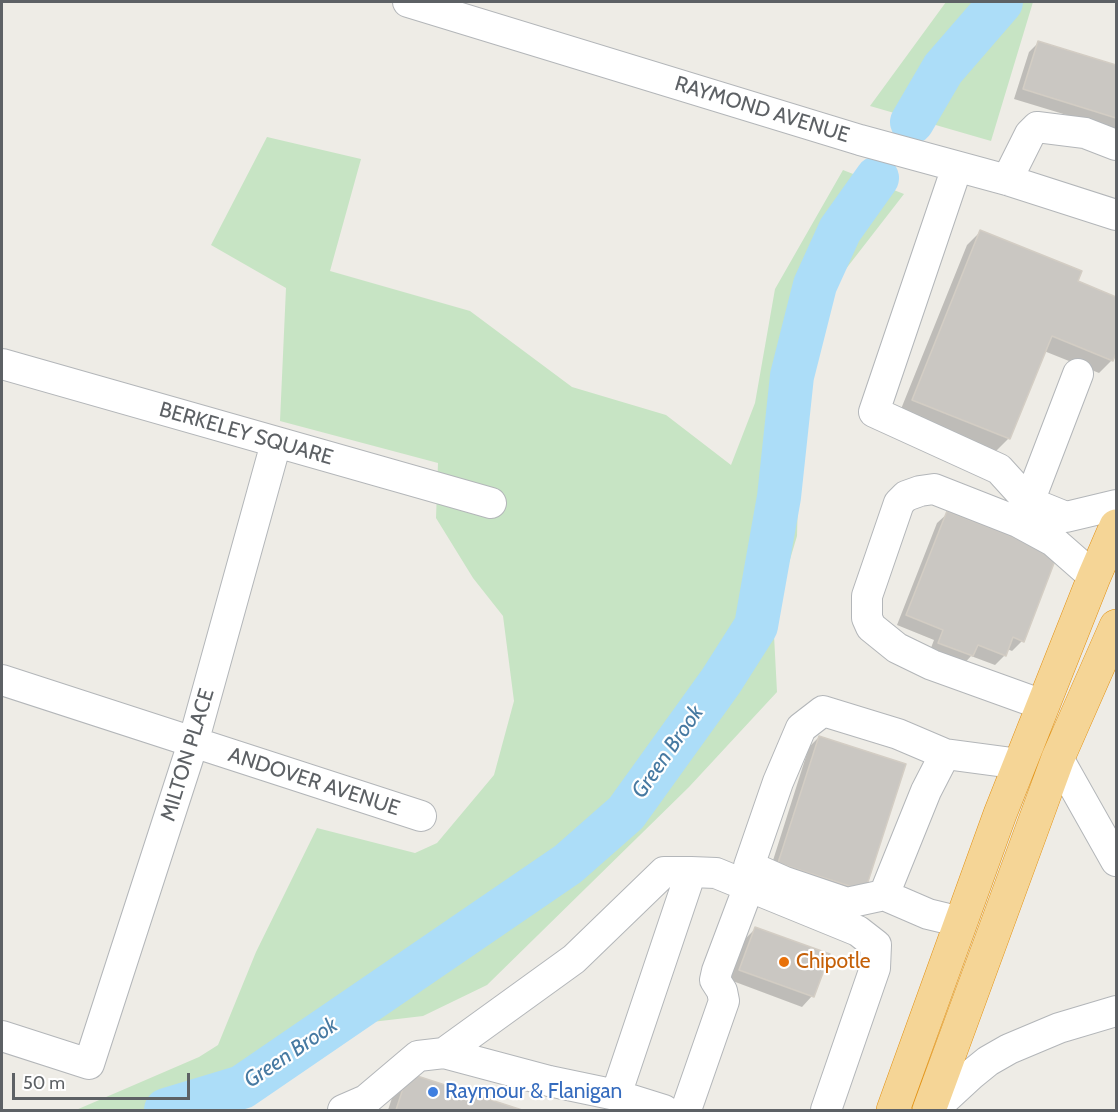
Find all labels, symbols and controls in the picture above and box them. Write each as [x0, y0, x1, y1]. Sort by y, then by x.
street label: RAYMOND AVENUE [672, 71, 852, 149]
street label: BERKELEY SQUARE [156, 397, 336, 471]
street label: MILTON PLACE [156, 686, 220, 824]
water label: Green Brook [626, 701, 710, 803]
street label: ANDOVER AVENUE [225, 742, 403, 822]
place label: Chipotle [796, 949, 871, 975]
marker: Chipotle [777, 955, 791, 969]
water label: Green Brook [239, 1012, 343, 1094]
scale bar [15, 1061, 194, 1099]
text: 50 m [23, 1072, 65, 1094]
place label: Raymour & Flanigan [445, 1079, 622, 1105]
marker: Raymour & Flanigan [426, 1085, 440, 1099]

